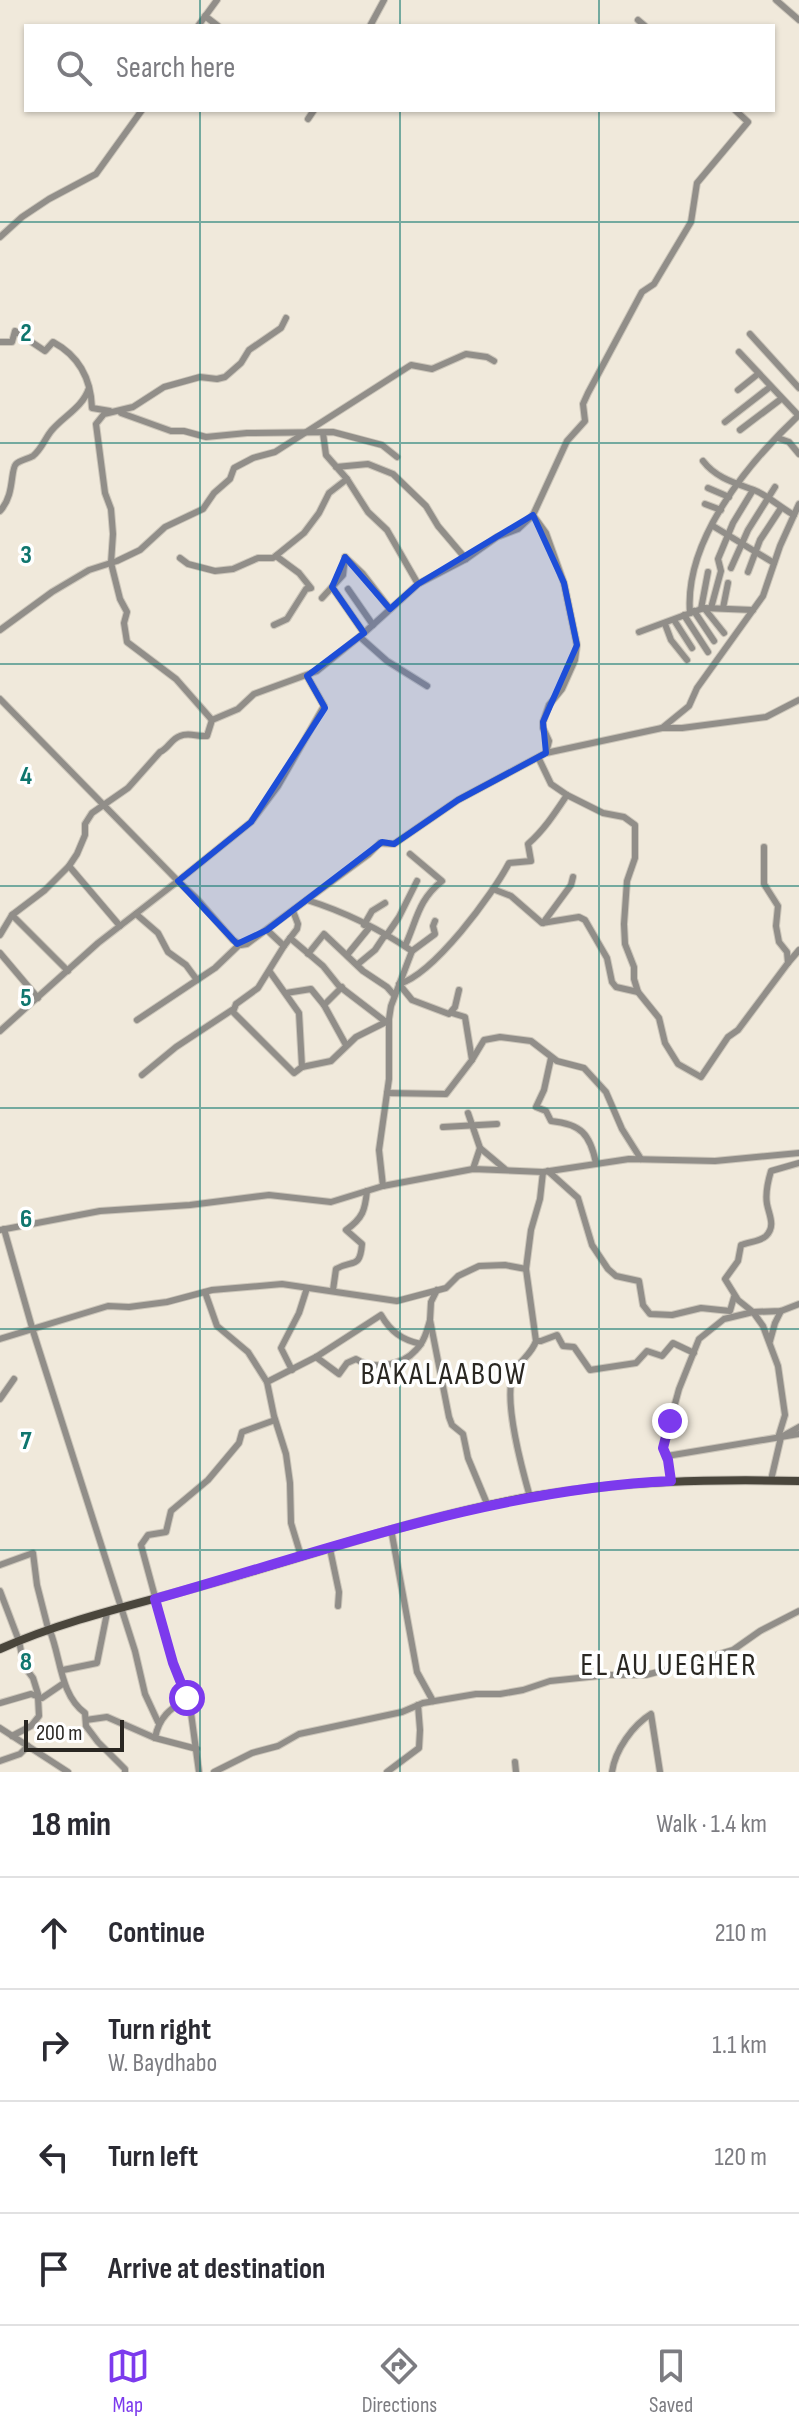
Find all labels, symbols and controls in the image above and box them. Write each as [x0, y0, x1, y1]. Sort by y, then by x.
search box [24, 24, 775, 112]
icon: search [52, 46, 96, 90]
text: Search here [116, 50, 235, 86]
text: 2 [20, 318, 32, 349]
text: 3 [20, 540, 32, 571]
text: 4 [20, 761, 32, 792]
text: 5 [20, 983, 32, 1014]
text: 6 [20, 1204, 32, 1235]
district label: BAKALAABOW [361, 1355, 527, 1394]
route end [652, 1403, 688, 1439]
text: 7 [20, 1426, 32, 1457]
district label: EL AU UEGHER [580, 1646, 758, 1685]
text: 8 [20, 1647, 32, 1678]
route start [169, 1680, 205, 1716]
scale bar [24, 1716, 124, 1752]
text: 200 m [36, 1720, 82, 1747]
text: 18 min [32, 1804, 111, 1845]
text: Walk · 1.4 km [656, 1809, 767, 1840]
icon: ahead [32, 1911, 76, 1955]
text: Continue [108, 1915, 205, 1951]
text: 210 m [715, 1918, 767, 1949]
text: Turn right [108, 2012, 211, 2048]
icon: right [32, 2023, 76, 2067]
text: 1.1 km [712, 2030, 767, 2061]
text: W. Baydhabo [108, 2048, 217, 2079]
icon: left [32, 2135, 76, 2179]
text: Turn left [108, 2139, 198, 2175]
text: 120 m [714, 2142, 767, 2173]
icon: arrive [32, 2247, 76, 2291]
text: Arrive at destination [108, 2251, 325, 2287]
tab: Map [106, 2344, 150, 2419]
tab: Directions [362, 2344, 437, 2419]
tab: Saved [649, 2344, 693, 2419]

